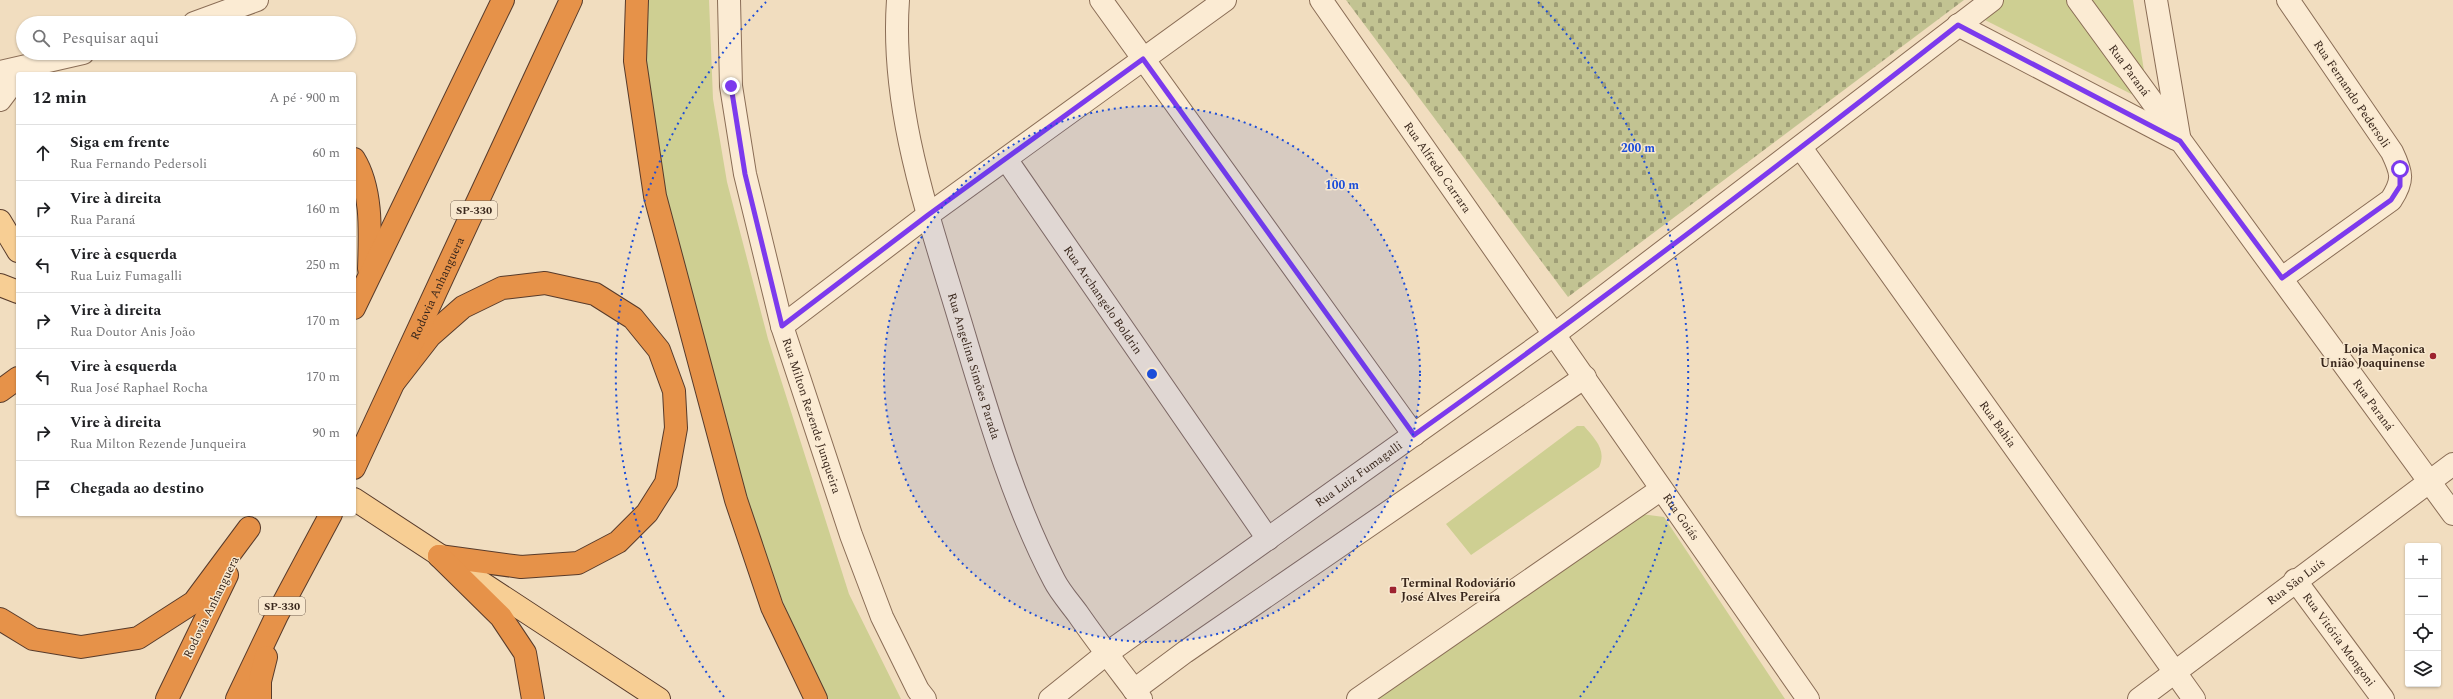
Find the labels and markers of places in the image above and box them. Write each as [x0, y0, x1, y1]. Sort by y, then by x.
place label: Loja Maçonica União Joaquinense [2320, 340, 2426, 373]
marker: Loja Maçonica União Joaquinense [2428, 351, 2438, 361]
centre of rings [1145, 367, 1159, 381]
place label: Terminal Rodoviário José Alves Pereira [1401, 574, 1516, 607]
marker: Terminal Rodoviário José Alves Pereira [1388, 585, 1398, 595]

